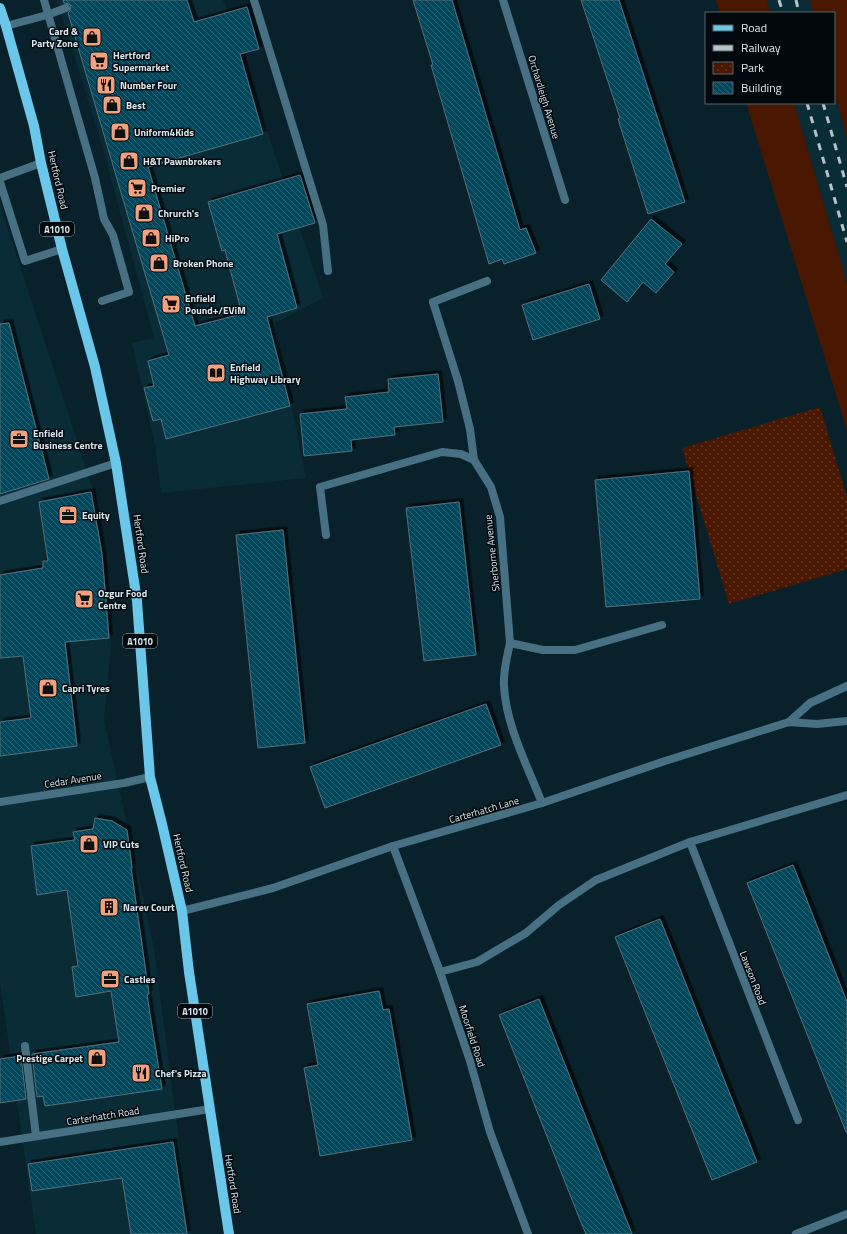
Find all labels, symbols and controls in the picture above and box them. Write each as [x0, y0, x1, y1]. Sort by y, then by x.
legend [705, 12, 835, 104]
text: Road [741, 18, 767, 37]
place label: Card & Party Zone [31, 24, 78, 51]
shop icon: Card & Party Zone [81, 26, 103, 48]
text: Railway [741, 38, 781, 57]
place label: Hertford Supermarket [113, 48, 170, 75]
supermarket icon: Hertford Supermarket [88, 50, 110, 72]
street label: Orchardleigh Avenue [524, 53, 564, 141]
text: Park [741, 58, 764, 77]
restaurant icon: Number Four [95, 74, 117, 96]
place label: Number Four [120, 78, 177, 93]
text: Building [741, 78, 782, 97]
shop icon: Best [101, 94, 123, 116]
place label: Best [126, 98, 146, 113]
shop icon: Uniform4Kids [109, 121, 131, 143]
place label: Uniform4Kids [134, 125, 194, 140]
street label: Hertford Road [44, 149, 72, 211]
shop icon: H&T Pawnbrokers [118, 150, 140, 172]
place label: H&T Pawnbrokers [143, 154, 221, 169]
supermarket icon: Premier [126, 177, 148, 199]
place label: Premier [151, 181, 186, 196]
shop icon: Chrurch's [133, 202, 155, 224]
place label: Chrurch's [158, 206, 199, 221]
road number: A1010 [40, 222, 74, 236]
shop icon: HiPro [140, 227, 162, 249]
place label: HiPro [165, 231, 189, 246]
shop icon: Broken Phone [148, 252, 170, 274]
place label: Broken Phone [173, 256, 233, 271]
place label: Enfield Pound+/EViM [185, 291, 246, 318]
supermarket icon: Enfield Pound+/EViM [160, 293, 182, 315]
place label: Enfield Highway Library [230, 360, 300, 387]
library icon: Enfield Highway Library [205, 362, 227, 384]
place label: Enfield Business Centre [33, 426, 103, 453]
office icon: Enfield Business Centre [8, 428, 30, 450]
office icon: Equity [57, 504, 79, 526]
place label: Equity [82, 508, 110, 523]
street label: Hertford Road [129, 513, 153, 575]
street label: Sherborne Avenue [481, 514, 503, 592]
place label: Ozgur Food Centre [98, 586, 147, 613]
supermarket icon: Ozgur Food Centre [73, 588, 95, 610]
road number: A1010 [123, 634, 157, 648]
shop icon: Capri Tyres [37, 677, 59, 699]
place label: Capri Tyres [62, 681, 110, 696]
street label: Cedar Avenue [43, 768, 103, 792]
street label: Carterhatch Lane [447, 793, 521, 827]
street label: Hertford Road [169, 832, 197, 894]
shop icon: VIP Cuts [78, 833, 100, 855]
place label: VIP Cuts [103, 837, 140, 852]
building icon: Narev Court [98, 896, 120, 918]
place label: Narev Court [123, 900, 175, 915]
street label: Lawson Road [736, 949, 770, 1007]
office icon: Castles [99, 968, 121, 990]
place label: Castles [124, 972, 156, 987]
street label: Moorfield Road [455, 1003, 489, 1069]
road number: A1010 [178, 1004, 212, 1018]
shop icon: Prestige Carpet [86, 1047, 108, 1069]
place label: Prestige Carpet [16, 1051, 83, 1066]
restaurant icon: Chef's Pizza [130, 1062, 152, 1084]
place label: Chef's Pizza [155, 1066, 207, 1081]
street label: Carterhatch Road [66, 1103, 140, 1129]
street label: Hertford Road [221, 1153, 245, 1215]

